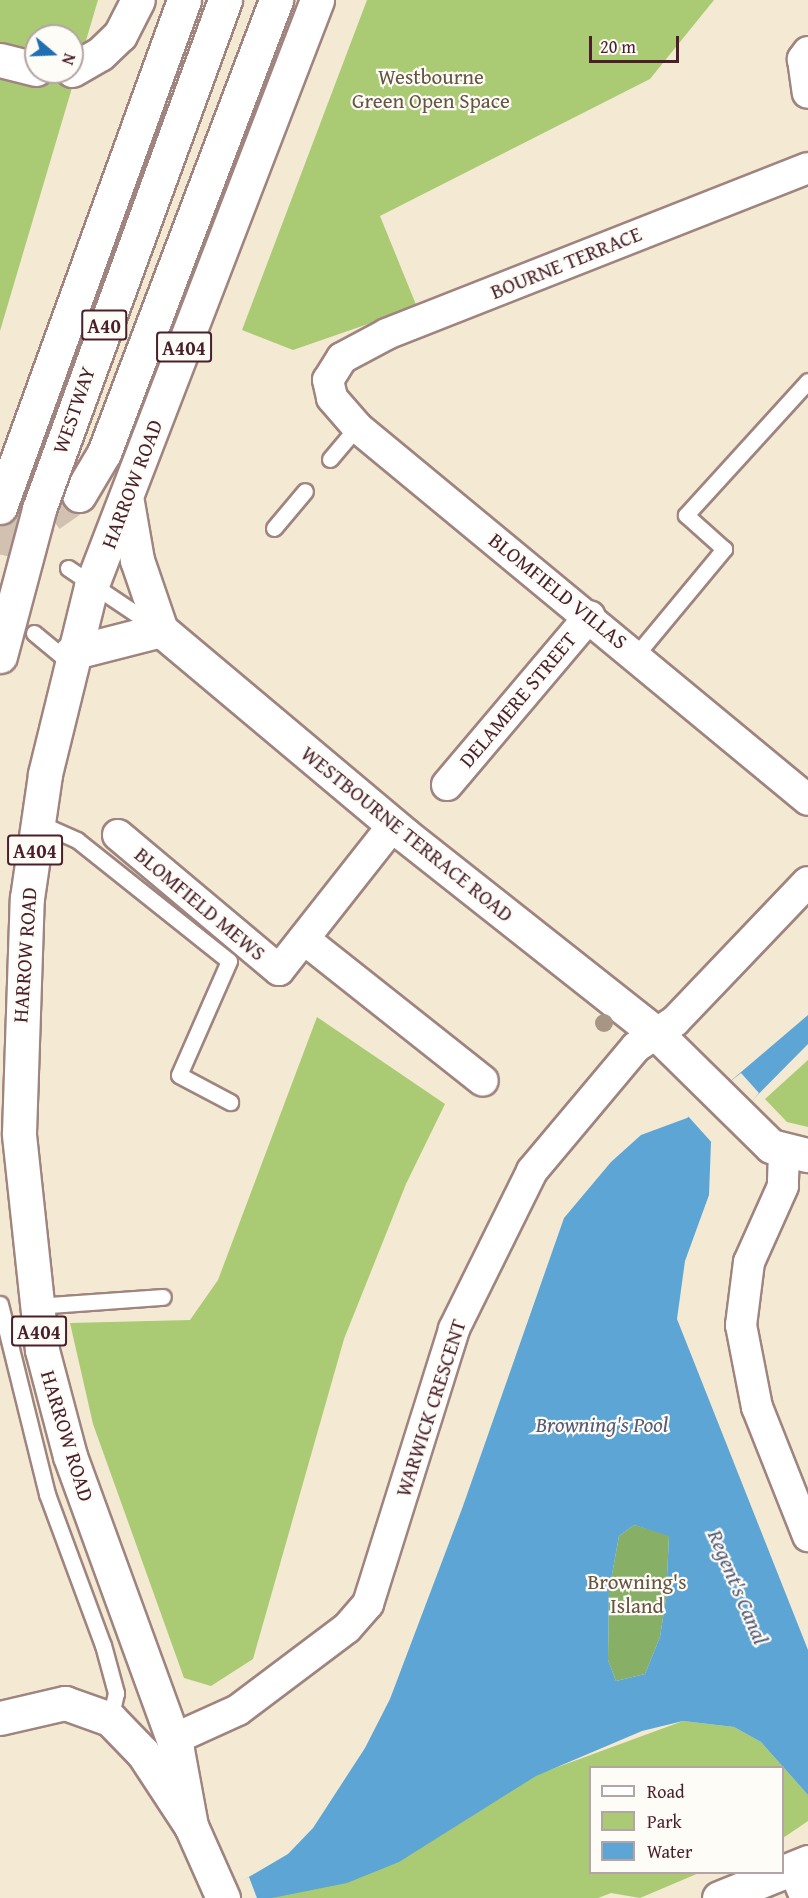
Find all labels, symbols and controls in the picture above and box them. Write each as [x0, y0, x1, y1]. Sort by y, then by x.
north arrow [24, 24, 84, 84]
scale bar [592, 24, 682, 62]
text: 20 m [600, 33, 636, 60]
text: N [56, 50, 82, 68]
park label: Westbourne Green Open Space [352, 64, 510, 114]
street label: BOURNE TERRACE [487, 221, 645, 305]
road number: A40 [80, 308, 128, 342]
road number: A404 [156, 330, 213, 364]
street label: WESTWAY [47, 363, 101, 457]
street label: HARROW ROAD [96, 416, 168, 552]
street label: BLOMFIELD VILLAS [484, 527, 632, 655]
street label: DELAMERE STREET [454, 627, 582, 773]
street label: WESTBOURNE TERRACE ROAD [296, 741, 518, 927]
road number: A404 [6, 833, 63, 867]
street label: BLOMFIELD MEWS [129, 842, 271, 966]
street label: HARROW ROAD [8, 886, 42, 1024]
road number: A404 [10, 1314, 68, 1348]
street label: WARWICK CRESCENT [390, 1316, 472, 1500]
street label: HARROW ROAD [35, 1367, 99, 1505]
water label: Browning's Pool [536, 1412, 668, 1438]
water label: Regent's Canal [702, 1526, 774, 1648]
park label: Browning's Island [587, 1569, 687, 1619]
legend [589, 1766, 784, 1874]
text: Road [647, 1778, 685, 1805]
text: Park [647, 1808, 682, 1835]
text: Water [647, 1838, 692, 1865]

